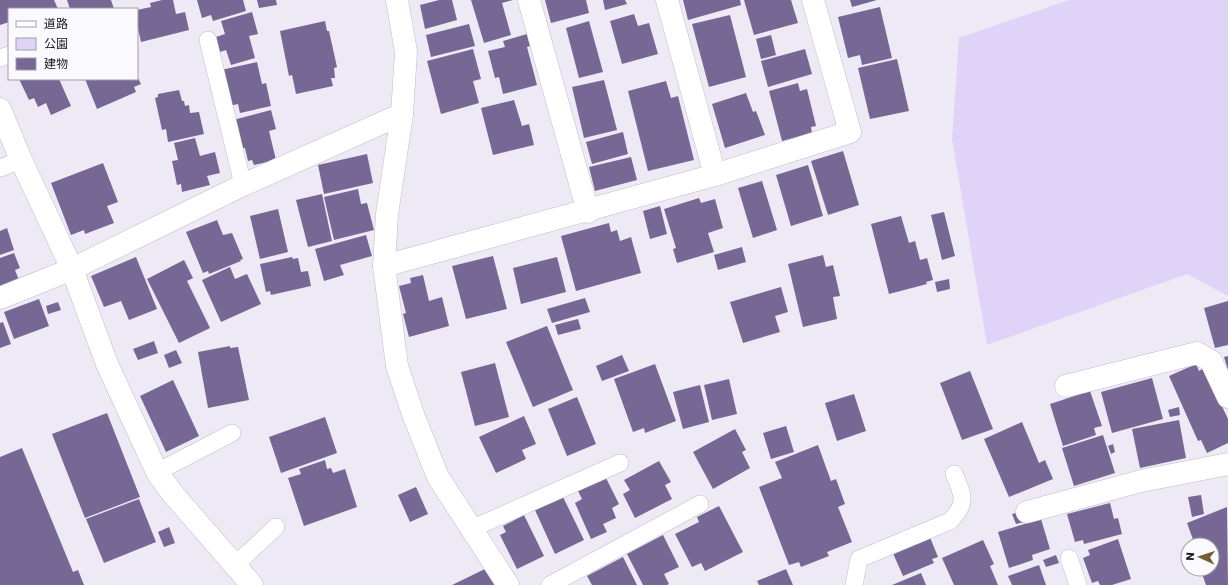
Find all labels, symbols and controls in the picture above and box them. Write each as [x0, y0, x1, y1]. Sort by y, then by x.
legend [8, 8, 138, 80]
text: 道路 [44, 15, 68, 32]
text: 公園 [44, 35, 68, 52]
text: 建物 [44, 55, 68, 72]
north arrow [1180, 537, 1220, 577]
text: N [1182, 552, 1198, 561]

